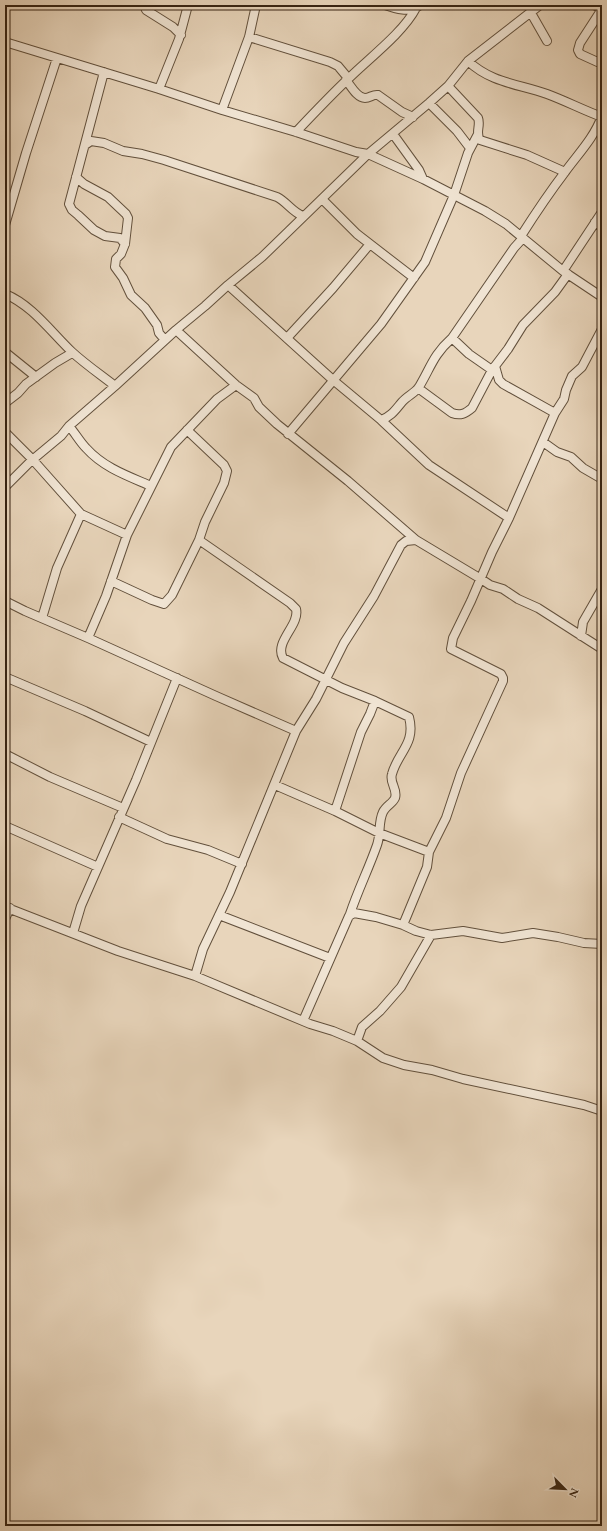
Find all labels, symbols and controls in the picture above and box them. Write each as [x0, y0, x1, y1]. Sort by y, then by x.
north arrow [545, 1469, 585, 1509]
text: N [566, 1486, 582, 1500]

